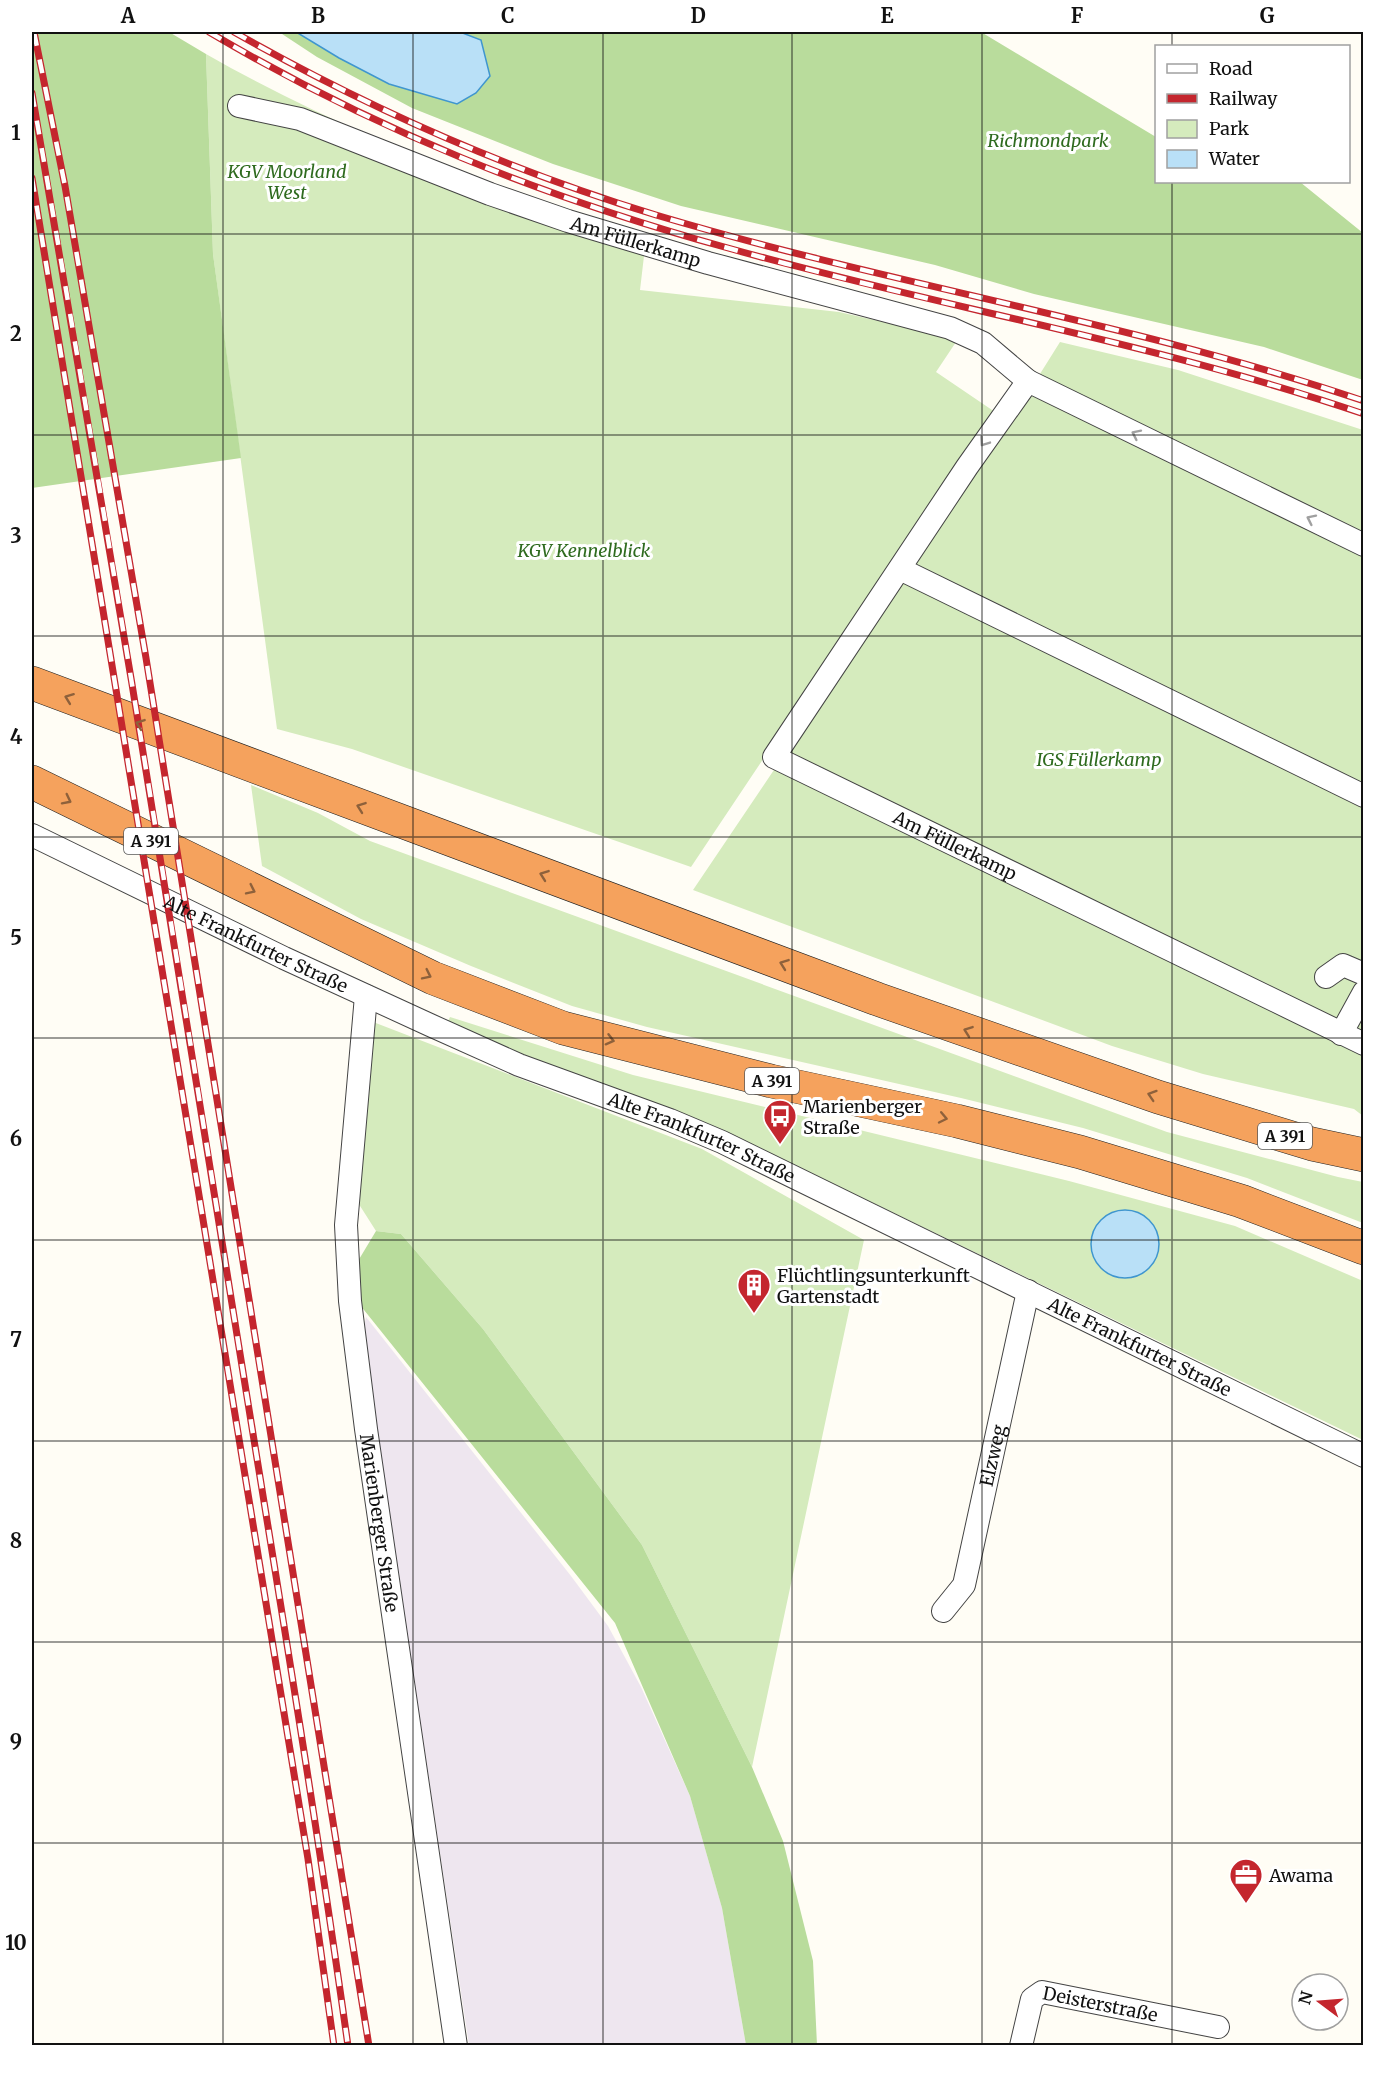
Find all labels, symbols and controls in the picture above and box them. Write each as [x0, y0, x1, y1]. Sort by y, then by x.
text: A [120, 3, 136, 28]
text: B [311, 3, 325, 28]
text: C [501, 3, 515, 28]
text: D [690, 3, 706, 28]
text: E [880, 3, 894, 28]
text: F [1071, 3, 1084, 28]
text: G [1260, 3, 1275, 28]
legend [1155, 45, 1350, 183]
text: Road [1209, 57, 1253, 80]
text: Railway [1209, 87, 1278, 110]
text: Park [1209, 117, 1250, 140]
text: 1 [11, 120, 21, 145]
park label: Richmondpark [987, 129, 1109, 152]
text: Water [1208, 147, 1260, 170]
park label: KGV Moorland West [227, 160, 347, 204]
street label: Am Füllerkamp [567, 211, 704, 272]
text: 2 [10, 321, 22, 346]
one-way arrow [1131, 430, 1142, 441]
one-way arrow [980, 436, 991, 447]
one-way arrow [1306, 515, 1317, 527]
text: 3 [10, 523, 22, 548]
park label: KGV Kennelblick [517, 539, 651, 562]
one-way arrow [64, 692, 75, 705]
one-way arrow [135, 719, 146, 732]
text: 4 [10, 724, 23, 749]
park label: IGS Füllerkamp [1037, 748, 1161, 771]
one-way arrow [61, 793, 72, 804]
one-way arrow [356, 802, 367, 814]
street label: Am Füllerkamp [889, 805, 1021, 885]
road number: A 391 [124, 828, 178, 854]
one-way arrow [539, 870, 550, 882]
one-way arrow [245, 882, 256, 894]
street label: Alte Frankfurter Straße [159, 889, 352, 997]
text: 5 [10, 925, 22, 950]
one-way arrow [780, 959, 790, 972]
one-way arrow [420, 967, 431, 979]
one-way arrow [963, 1025, 974, 1038]
one-way arrow [605, 1033, 615, 1046]
road number: A 391 [745, 1068, 799, 1094]
street label: Alte Frankfurter Straße [604, 1087, 799, 1187]
one-way arrow [1147, 1090, 1158, 1103]
place label: Marienberger Straße [803, 1095, 922, 1139]
bus stop icon: Marienberger Straße [762, 1098, 798, 1145]
one-way arrow [938, 1111, 948, 1124]
road number: A 391 [1258, 1123, 1312, 1149]
text: 6 [10, 1126, 22, 1151]
place label: Flüchtlingsunterkunft Gartenstadt [777, 1264, 970, 1308]
building icon: Flüchtlingsunterkunft Gartenstadt [736, 1267, 772, 1314]
street label: Alte Frankfurter Straße [1043, 1291, 1235, 1401]
text: 7 [10, 1327, 22, 1352]
street label: Elzweg [974, 1422, 1010, 1489]
street label: Marienberger Straße [355, 1432, 404, 1614]
text: 8 [10, 1528, 22, 1553]
text: 9 [10, 1729, 22, 1754]
office icon: Awama [1228, 1857, 1264, 1904]
place label: Awama [1268, 1864, 1333, 1887]
text: 10 [5, 1930, 27, 1955]
north arrow [1290, 1972, 1350, 2032]
street label: Deisterstraße [1041, 1981, 1160, 2026]
text: N [1294, 1989, 1317, 2007]

